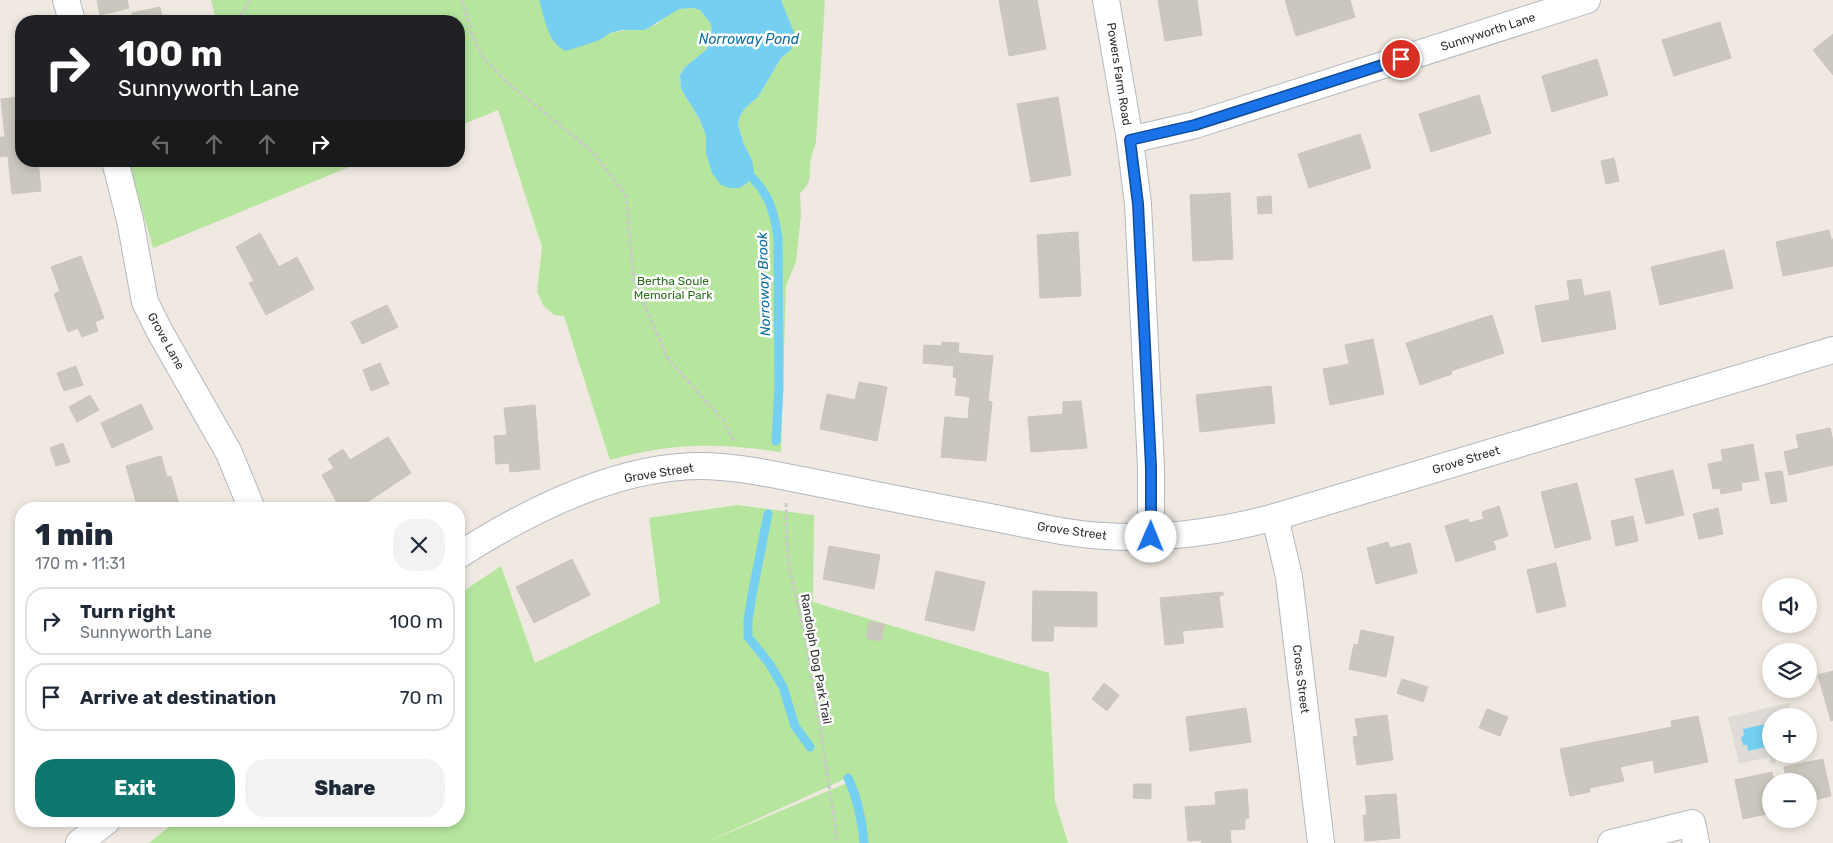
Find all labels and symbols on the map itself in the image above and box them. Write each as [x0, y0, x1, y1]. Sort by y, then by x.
street label: Sunnyworth Lane [1439, 10, 1537, 54]
street label: Powers Farm Road [1104, 22, 1134, 126]
water label: Norroway Pond [699, 31, 800, 48]
pin [1380, 38, 1422, 80]
water label: Norroway Brook [754, 231, 774, 336]
park label: Bertha Soule Memorial Park [634, 274, 713, 302]
street label: Grove Lane [145, 310, 187, 372]
street label: Grove Street [1430, 443, 1502, 477]
street label: Grove Street [623, 461, 695, 485]
position arrow [1124, 510, 1176, 562]
street label: Grove Street [1036, 519, 1108, 543]
street label: Randolph Dog Park Trail [798, 593, 834, 725]
street label: Cross Street [1290, 644, 1312, 714]

